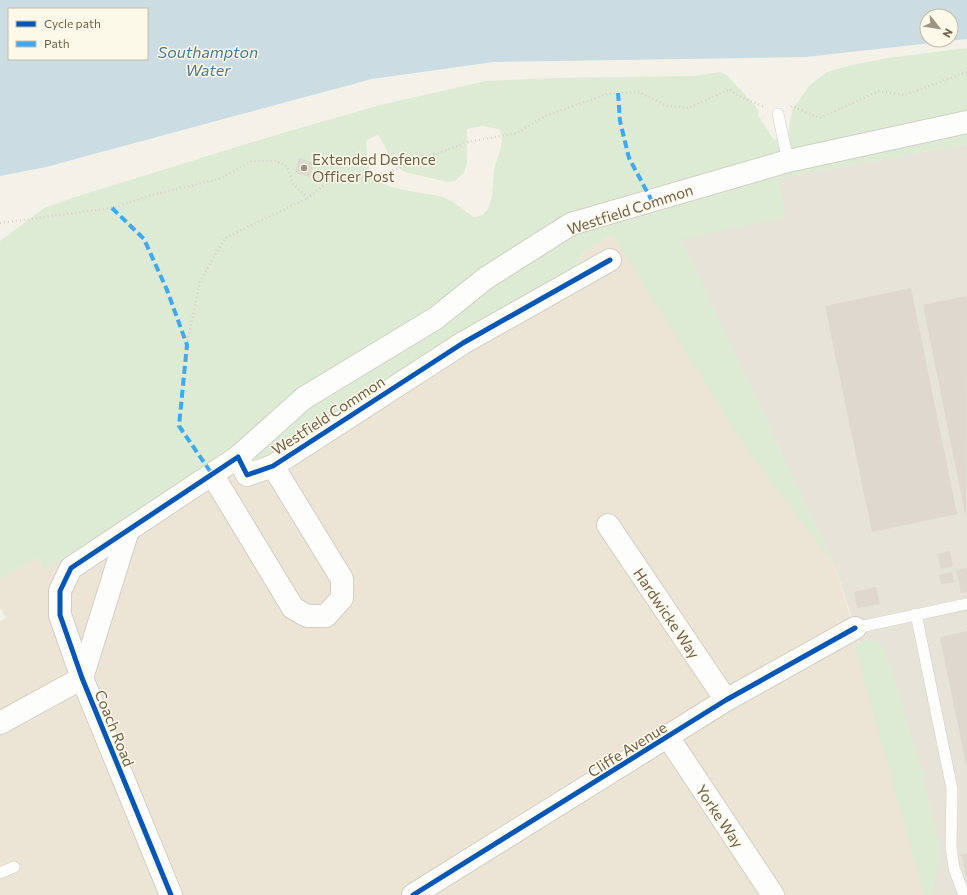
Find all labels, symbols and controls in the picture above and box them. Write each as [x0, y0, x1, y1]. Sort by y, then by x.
legend [8, 8, 148, 60]
north arrow [919, 8, 959, 48]
text: Cycle path [44, 16, 101, 30]
text: N [940, 26, 956, 40]
text: Path [44, 36, 70, 50]
water label: Southampton Water [158, 42, 258, 79]
place label: Extended Defence Officer Post [312, 150, 436, 185]
marker: Extended Defence Officer Post [299, 163, 309, 173]
street label: Westfield Common [565, 180, 695, 238]
street label: Westfield Common [268, 372, 388, 458]
street label: Hardwicke Way [630, 564, 704, 662]
street label: Coach Road [91, 687, 139, 769]
street label: Cliffe Avenue [584, 718, 670, 780]
street label: Yorke Way [692, 781, 748, 851]

